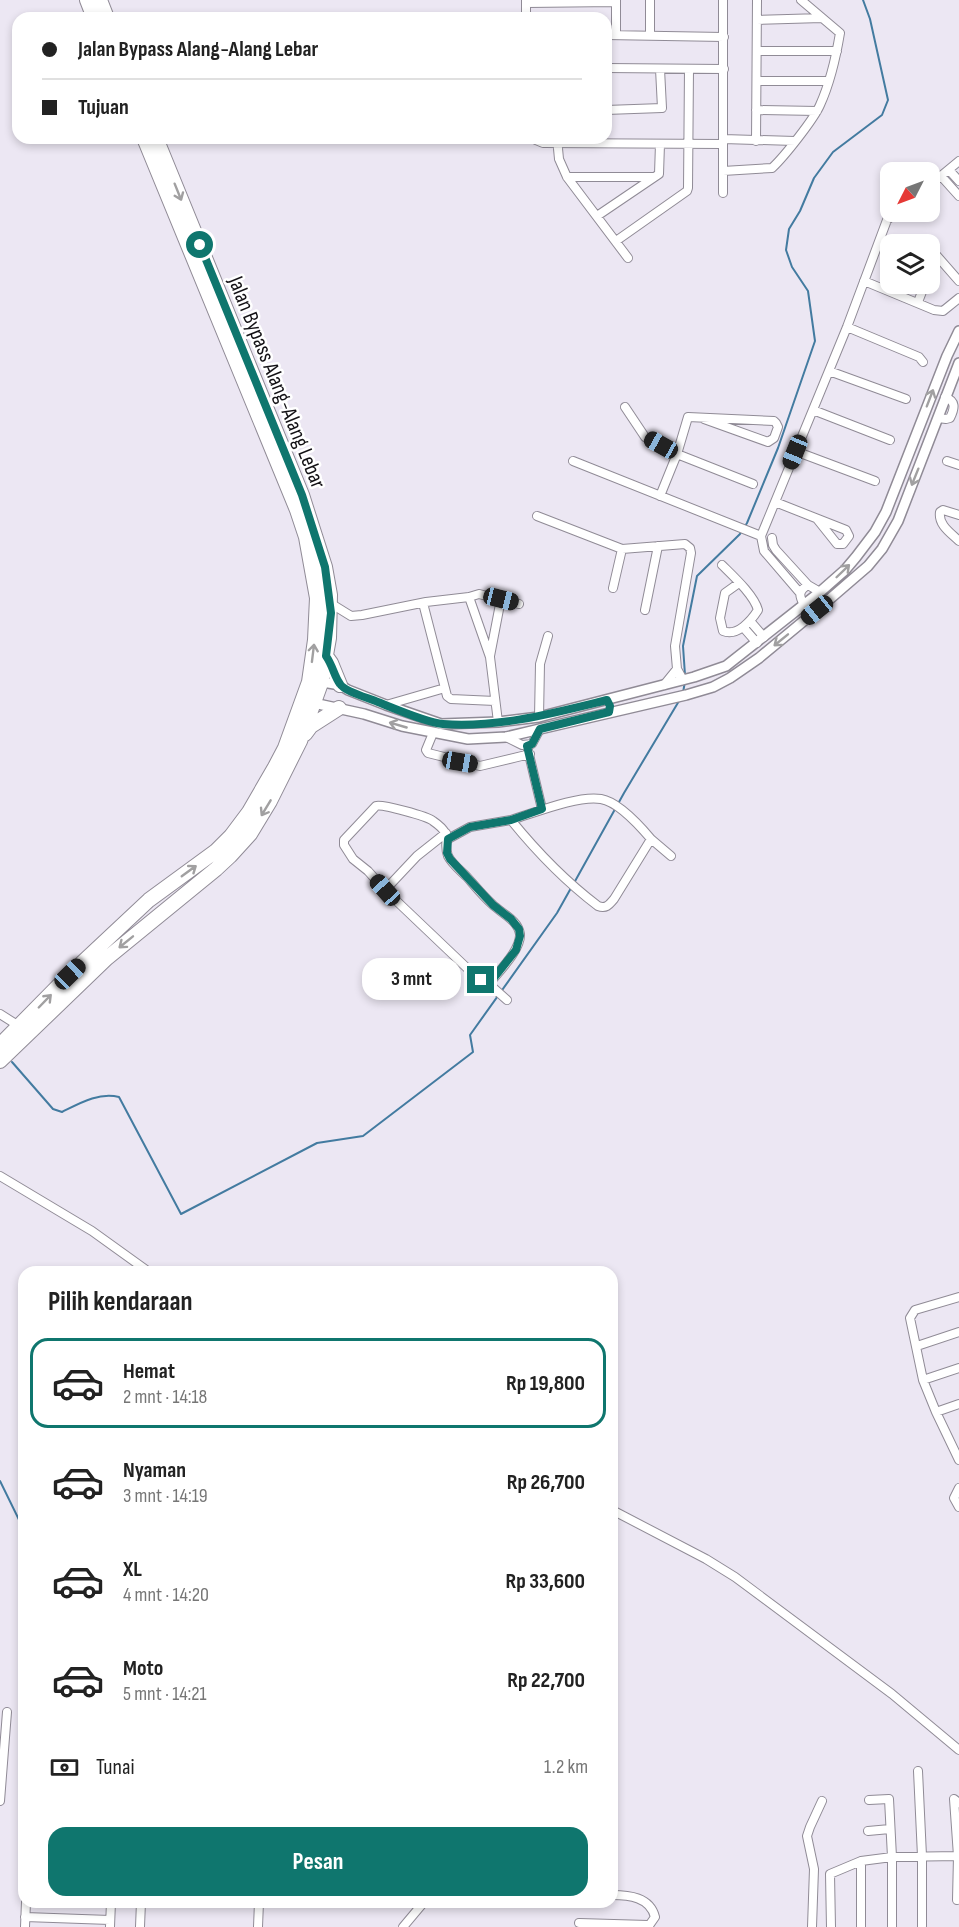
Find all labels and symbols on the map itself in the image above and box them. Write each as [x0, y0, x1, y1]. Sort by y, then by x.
north arrow [880, 162, 940, 222]
one-way arrow [173, 182, 184, 201]
route start [186, 231, 213, 258]
street label: Jalan Bypass Alang-Alang Lebar [221, 272, 332, 493]
one-way arrow [925, 390, 936, 408]
car [641, 428, 681, 462]
car [780, 432, 810, 472]
one-way arrow [909, 467, 920, 486]
one-way arrow [836, 564, 851, 578]
car [481, 586, 521, 612]
car [797, 592, 837, 628]
one-way arrow [774, 633, 789, 647]
one-way arrow [308, 643, 319, 663]
one-way arrow [389, 719, 408, 730]
car [441, 750, 479, 774]
one-way arrow [259, 799, 271, 816]
one-way arrow [180, 864, 196, 877]
car [366, 871, 404, 909]
one-way arrow [119, 935, 134, 949]
car [51, 955, 89, 993]
callout: 3 mnt [361, 959, 460, 1001]
route end [467, 966, 494, 993]
one-way arrow [37, 994, 51, 1009]

